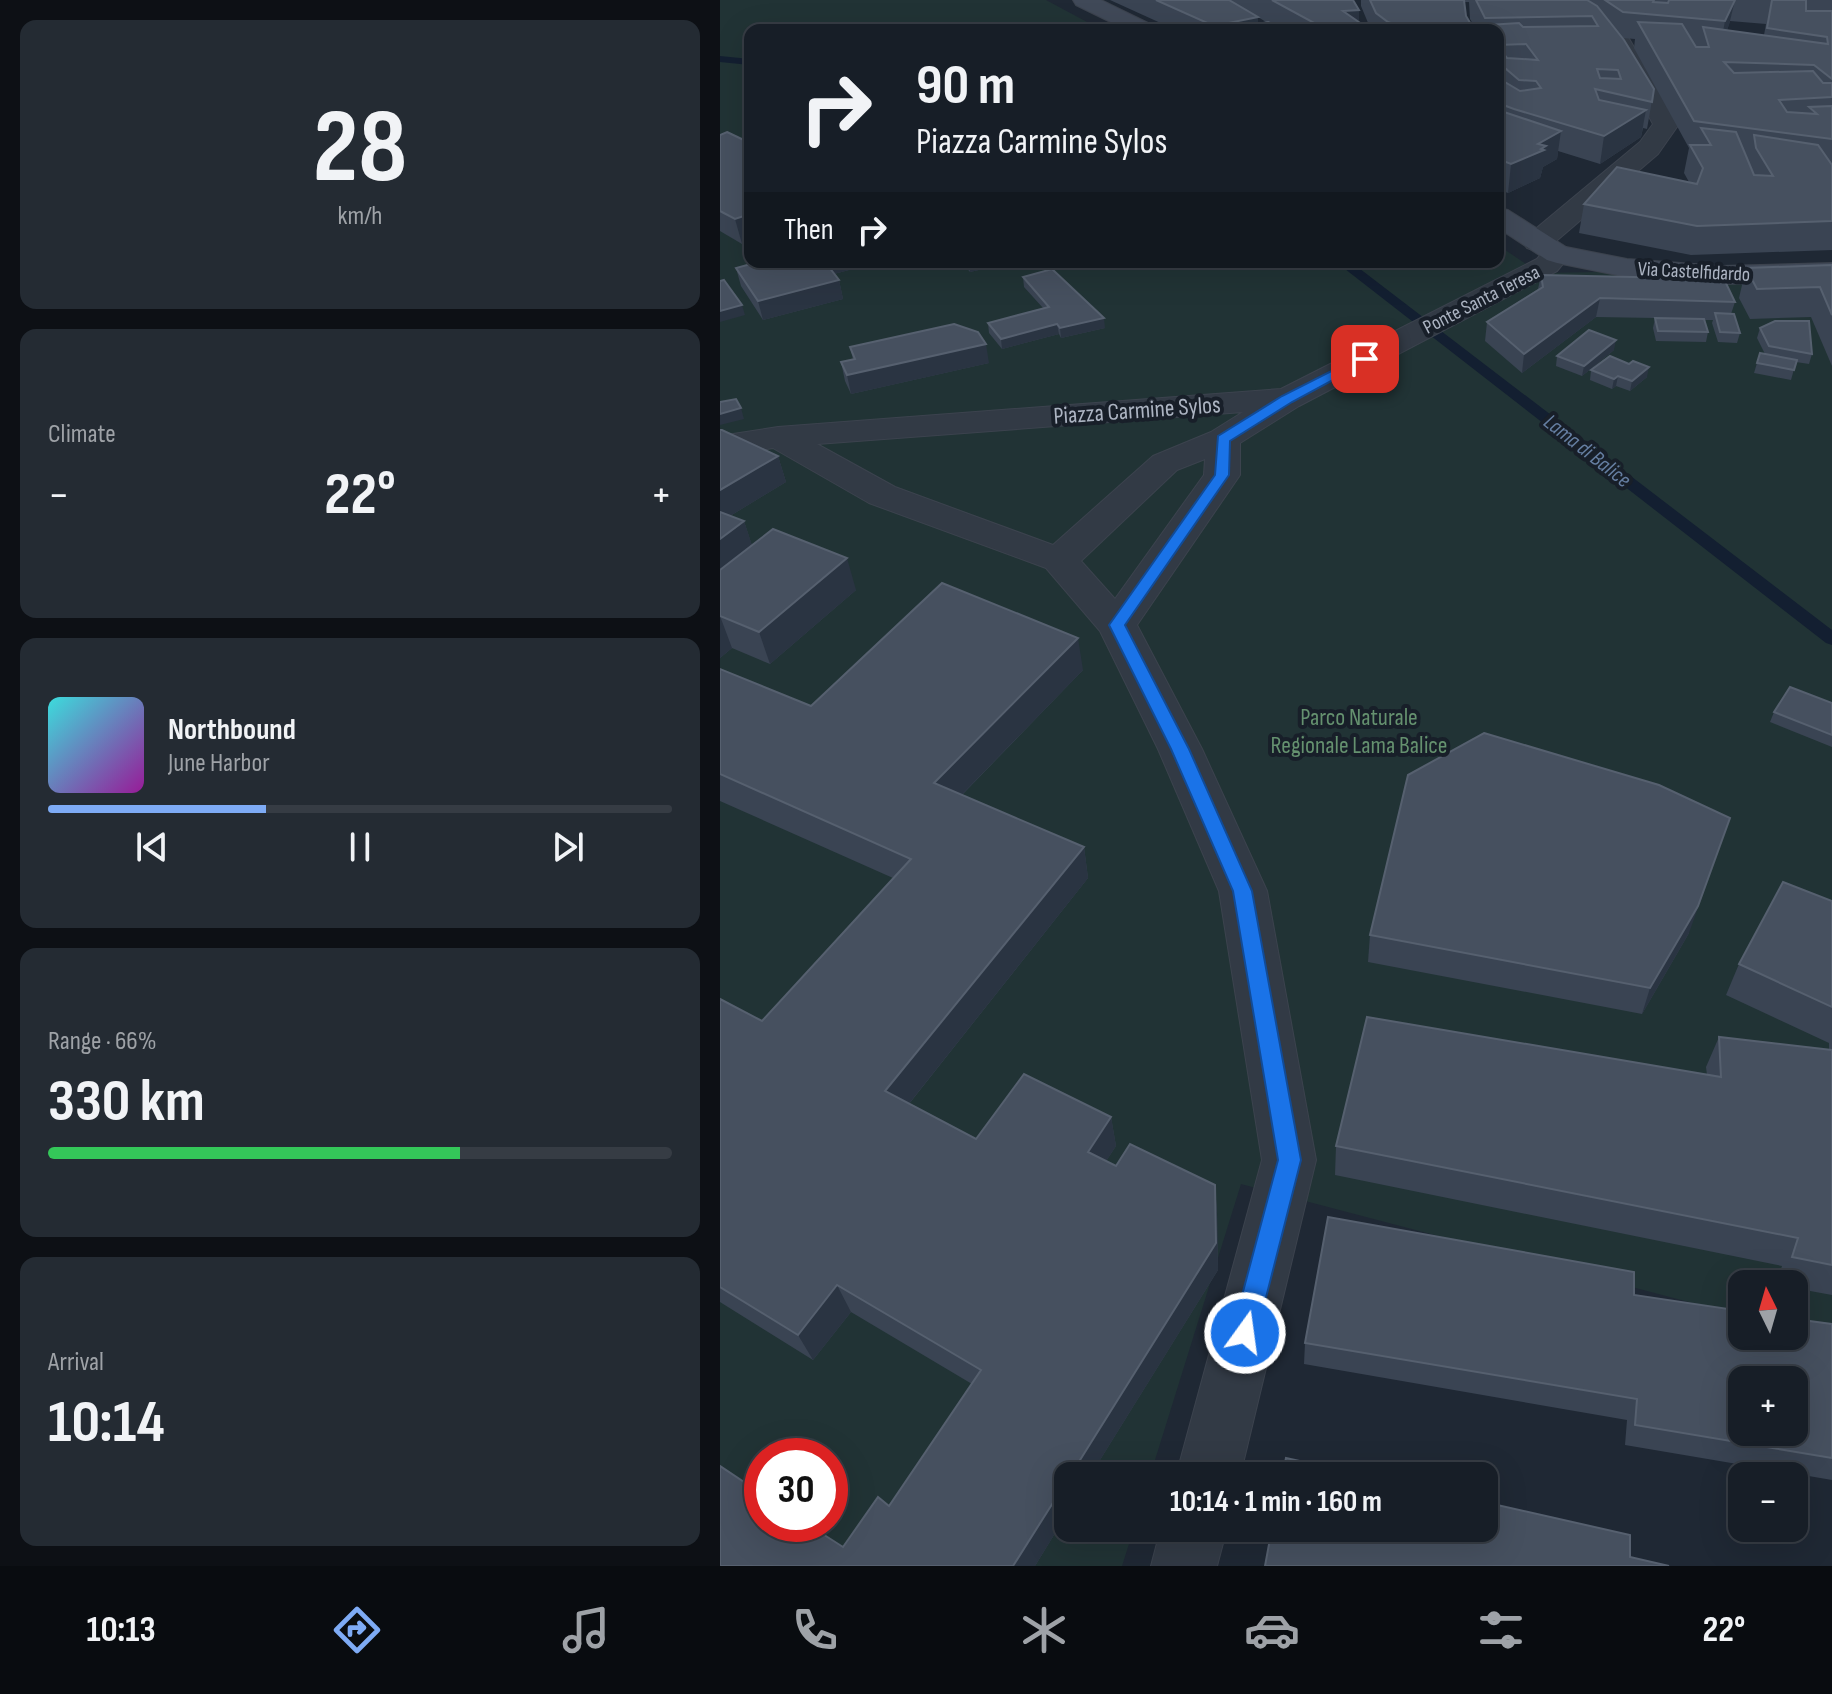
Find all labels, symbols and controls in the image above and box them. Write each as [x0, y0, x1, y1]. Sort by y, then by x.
text: 90 m [916, 53, 1015, 120]
icon: right [784, 56, 888, 160]
text: 28 [313, 86, 407, 211]
text: Piazza Carmine Sylos [916, 121, 1167, 164]
text: km/h [338, 201, 382, 232]
icon: right [850, 208, 894, 252]
text: Then [784, 212, 834, 248]
street label: Via Castelfidardo [1637, 257, 1751, 287]
street label: Ponte Santa Teresa [1419, 260, 1544, 340]
pin [1331, 325, 1399, 393]
icon: arrive [1343, 337, 1387, 381]
street label: Piazza Carmine Sylos [1052, 390, 1222, 431]
water label: Lama di Balice [1538, 409, 1637, 494]
text: Climate [48, 419, 116, 450]
text: 22° [324, 459, 396, 531]
text: − [48, 469, 70, 522]
text: + [650, 469, 672, 522]
park label: Parco Naturale Regionale Lama Balice [1270, 703, 1448, 760]
text: Northbound [168, 712, 296, 748]
text: June Harbor [168, 748, 270, 779]
icon: previous [130, 825, 174, 869]
icon: pause [338, 825, 382, 869]
icon: next [546, 825, 590, 869]
text: Range · 66% [48, 1026, 157, 1057]
text: 330 km [48, 1066, 205, 1138]
north arrow [1728, 1270, 1808, 1350]
map controls [1728, 1270, 1808, 1542]
position arrow [1203, 1291, 1287, 1375]
text: Arrival [48, 1347, 104, 1378]
button: + [1728, 1366, 1808, 1446]
text: 10:14 [48, 1387, 165, 1459]
speed limit sign: 30 [744, 1438, 848, 1542]
button: − [1728, 1462, 1808, 1542]
text: 10:14 · 1 min · 160 m [1170, 1484, 1382, 1520]
icon: directions [329, 1602, 385, 1658]
icon: music [558, 1602, 614, 1658]
icon: phone [787, 1602, 843, 1658]
icon: climate [1016, 1602, 1072, 1658]
icon: car [1244, 1602, 1300, 1658]
icon: filters [1473, 1602, 1529, 1658]
text: 10:13 [86, 1609, 156, 1652]
text: 22° [1702, 1609, 1745, 1652]

